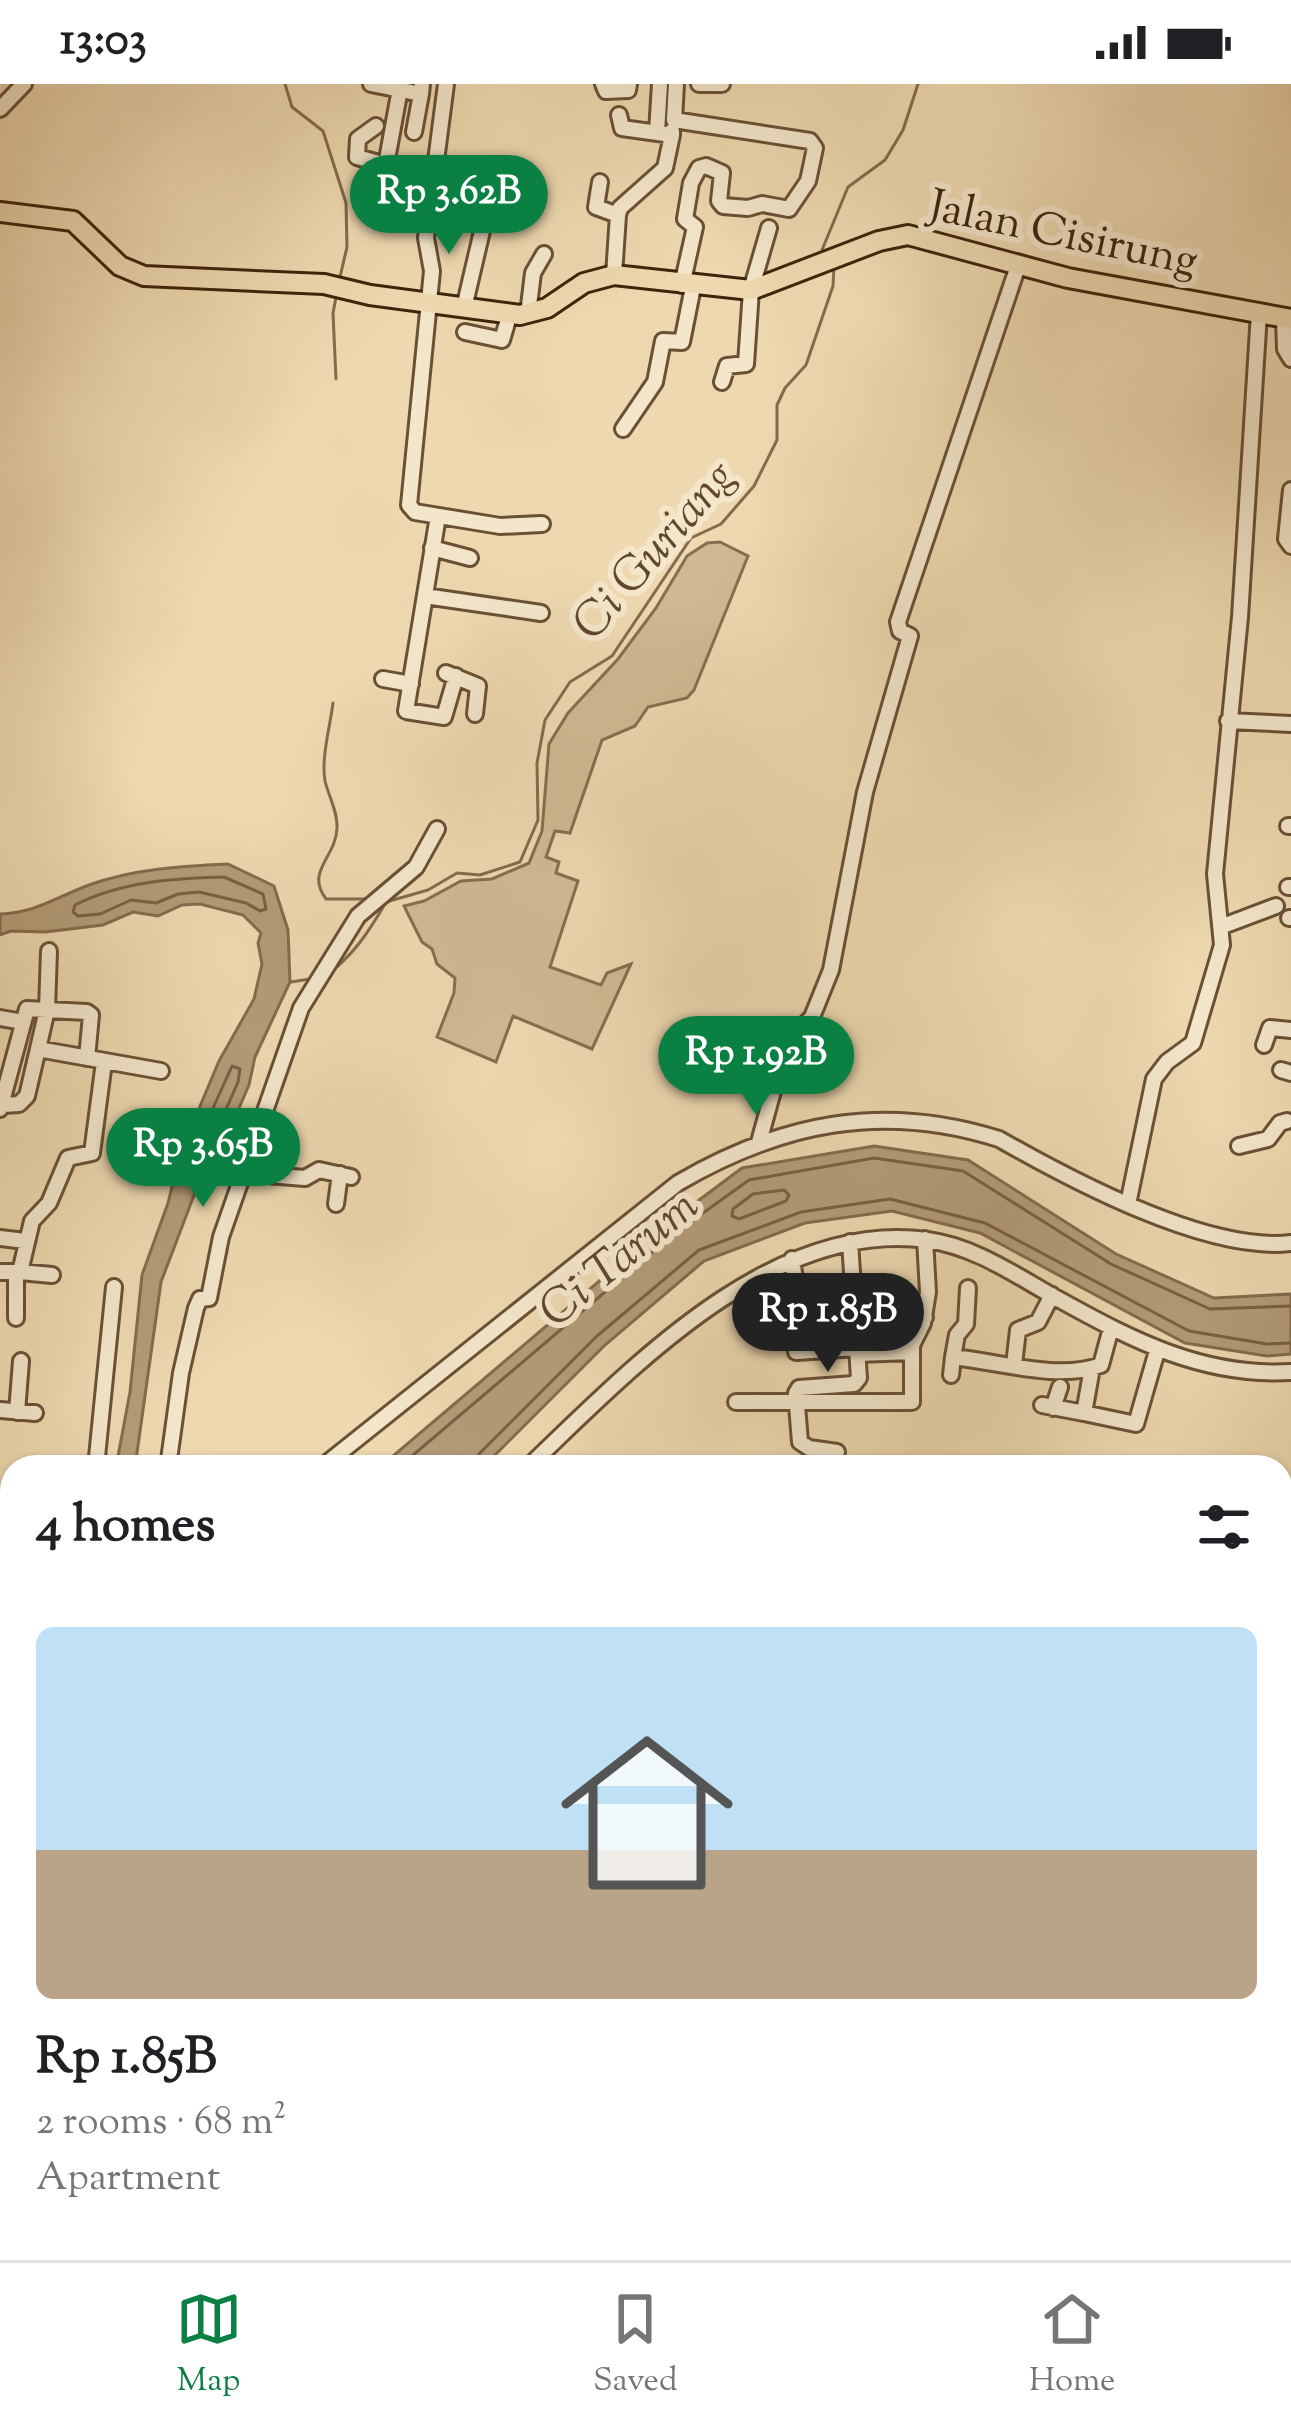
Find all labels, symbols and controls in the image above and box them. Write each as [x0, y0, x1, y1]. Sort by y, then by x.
text: 13:03 [60, 10, 147, 75]
pin: Rp 3.62B [325, 155, 573, 257]
text: Rp 3.62B [377, 166, 521, 222]
street label: Jalan Cisirung [920, 176, 1203, 297]
water label: Ci Guriang [558, 446, 754, 657]
pin: Rp 1.92B [632, 1016, 880, 1118]
text: Rp 1.92B [685, 1027, 827, 1083]
pin: Rp 3.65B [79, 1108, 327, 1210]
text: Rp 3.65B [133, 1119, 273, 1175]
water label: Ci Tarum [526, 1174, 715, 1346]
pin: Rp 1.85B [704, 1273, 952, 1375]
text: Rp 1.85B [759, 1284, 897, 1340]
text: 4 homes [36, 1491, 215, 1564]
icon: filters [1191, 1494, 1257, 1560]
icon: home [539, 1705, 755, 1921]
text: Rp 1.85B [36, 2023, 217, 2096]
text: 2 rooms · 68 m² [36, 2096, 286, 2152]
text: Apartment [36, 2152, 220, 2208]
tab: Map [176, 2286, 242, 2406]
tab: Saved [593, 2286, 678, 2406]
tab: Home [1029, 2286, 1115, 2406]

